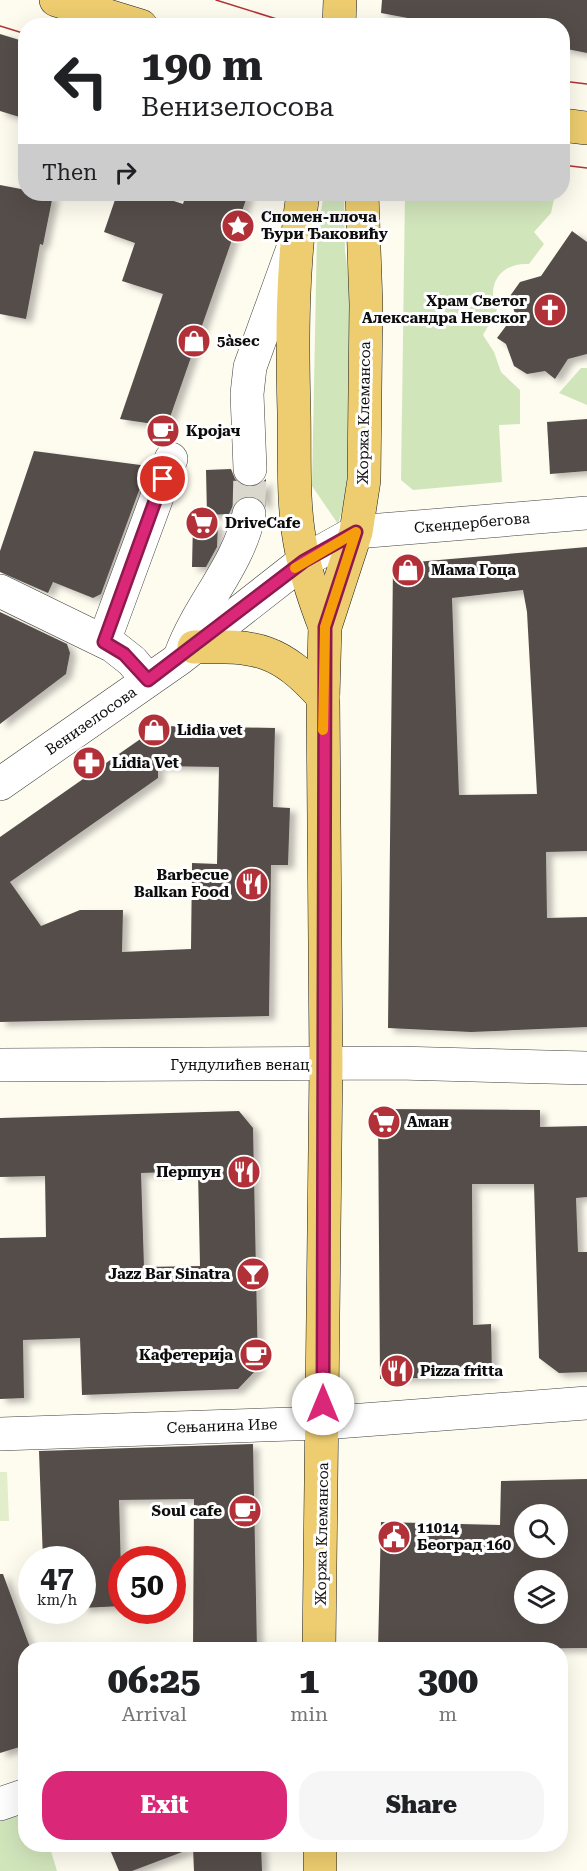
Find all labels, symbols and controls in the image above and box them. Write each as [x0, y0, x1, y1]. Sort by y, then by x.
text: 190 m [141, 41, 263, 90]
icon: left [42, 42, 120, 120]
text: Венизелосова [141, 91, 334, 123]
icon: right [109, 156, 142, 189]
text: Then [42, 160, 97, 185]
place icon: Спомен-плоча Ђури Ђаковићу [220, 208, 256, 244]
place label: Спомен-плоча Ђури Ђаковићу [261, 208, 388, 243]
place label: Храм Светог Александра Невског [362, 292, 527, 327]
church icon: Храм Светог Александра Невског [532, 292, 568, 328]
shop icon: 5àsec [176, 323, 212, 359]
place label: 5àsec [217, 332, 260, 350]
street label: Жоржа Клемансоа [354, 341, 374, 485]
cafe icon: Кројач [145, 413, 181, 449]
place label: Кројач [186, 422, 240, 440]
pin [137, 453, 188, 504]
icon: arrive [146, 462, 179, 495]
supermarket icon: DriveCafe [184, 505, 220, 541]
street label: Скендербегова [413, 509, 531, 537]
place label: DriveCafe [225, 514, 301, 532]
shop icon: Мама Гоца [390, 552, 426, 588]
place label: Мама Гоца [431, 561, 516, 579]
street label: Венизелосова [42, 683, 140, 759]
shop icon: Lidia vet [136, 712, 172, 748]
place label: Lidia vet [177, 721, 243, 739]
pharmacy icon: Lidia Vet [71, 745, 107, 781]
place label: Lidia Vet [112, 754, 179, 772]
place label: Barbecue Balkan Food [134, 866, 229, 901]
restaurant icon: Barbecue Balkan Food [234, 866, 270, 902]
street label: Гундулићев венац [170, 1056, 310, 1074]
supermarket icon: Аман [366, 1104, 402, 1140]
place label: Аман [407, 1113, 449, 1131]
restaurant icon: Першун [226, 1154, 262, 1190]
place label: Першун [156, 1163, 221, 1181]
bar icon: Jazz Bar Sinatra [235, 1256, 271, 1292]
place label: Jazz Bar Sinatra [108, 1265, 230, 1283]
cafe icon: Кафетерија [238, 1337, 274, 1373]
place label: Кафетерија [139, 1346, 233, 1364]
restaurant icon: Pizza fritta [379, 1353, 415, 1389]
place label: Pizza fritta [420, 1362, 503, 1380]
position arrow [291, 1372, 355, 1436]
street label: Сењанина Иве [166, 1415, 278, 1437]
street label: Жоржа Клемансоа [312, 1462, 332, 1606]
cafe icon: Soul cafe [227, 1493, 263, 1529]
place label: Soul cafe [152, 1502, 222, 1520]
map controls [514, 1504, 568, 1624]
button: search [514, 1504, 568, 1558]
public building icon: 11014 Београд 160 [376, 1519, 412, 1555]
place label: 11014 Београд 160 [417, 1519, 512, 1554]
speed limit sign: 50 [108, 1546, 186, 1624]
text: 47 [40, 1560, 74, 1595]
button: layers [514, 1570, 568, 1624]
text: km/h [37, 1591, 77, 1609]
text: 06:25 [108, 1660, 200, 1702]
text: 1 [299, 1660, 319, 1702]
text: 300 [418, 1660, 478, 1702]
text: Arrival [122, 1702, 187, 1726]
text: min [290, 1702, 328, 1726]
text: m [439, 1702, 457, 1726]
button: Exit [42, 1771, 287, 1840]
button: Share [299, 1771, 544, 1840]

